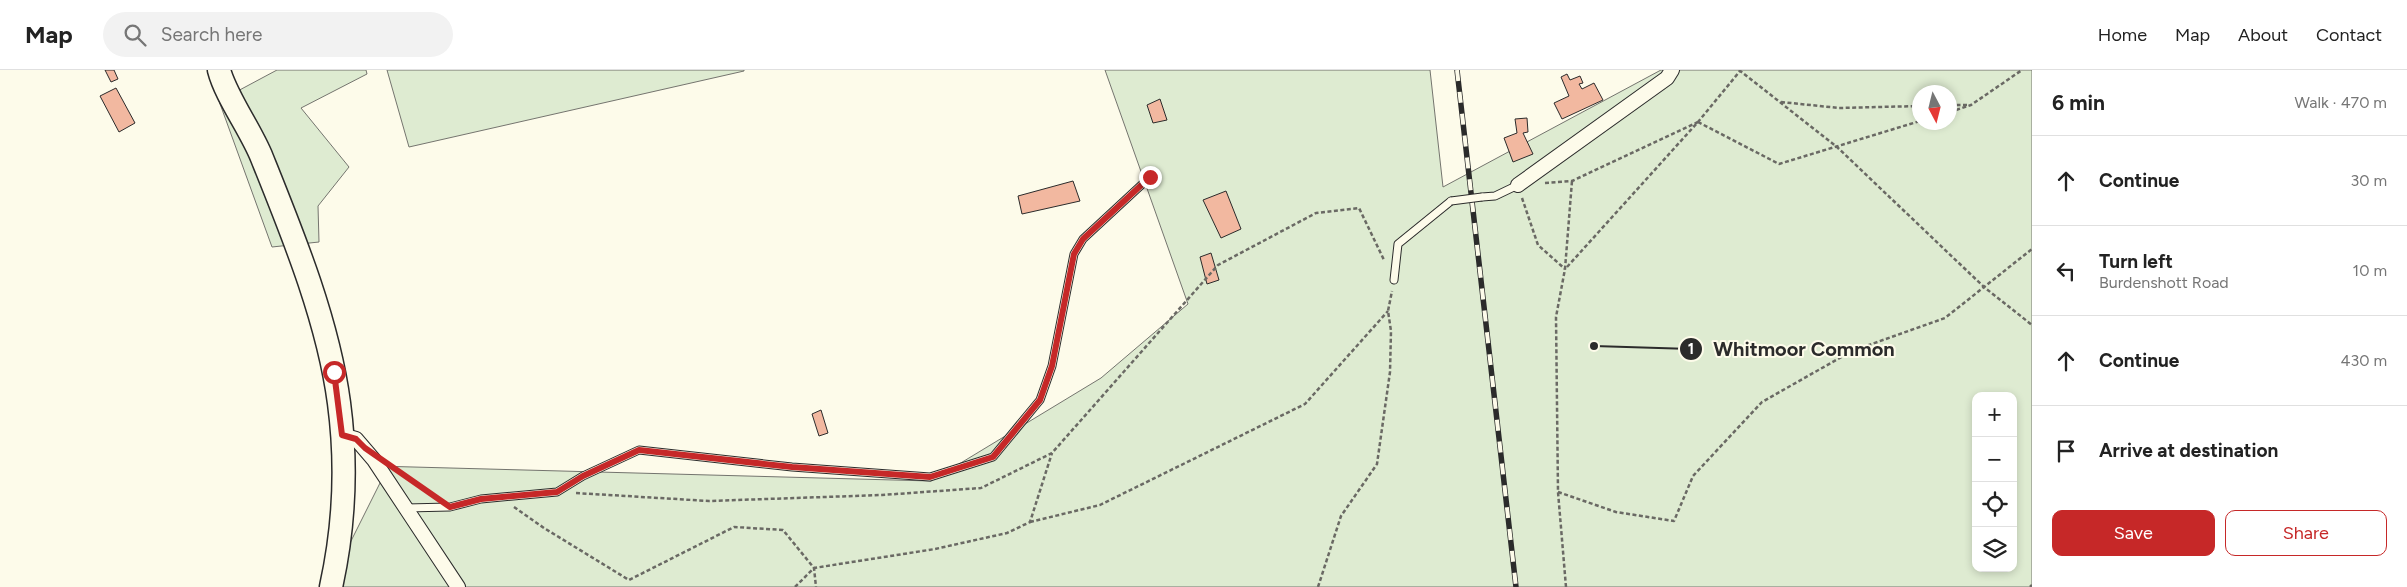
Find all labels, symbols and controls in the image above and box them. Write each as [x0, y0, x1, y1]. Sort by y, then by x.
search box [103, 12, 453, 57]
text: Map [25, 20, 73, 49]
icon: search [121, 21, 149, 49]
text: Search here [161, 23, 262, 46]
text: Home [2098, 24, 2147, 46]
text: Map [2175, 24, 2210, 46]
text: About [2238, 24, 2288, 46]
text: Contact [2316, 24, 2382, 46]
north arrow [1912, 85, 1957, 130]
text: 6 min [2052, 90, 2105, 115]
text: Walk · 470 m [2295, 93, 2387, 112]
route end [1139, 166, 1162, 189]
icon: ahead [2052, 167, 2080, 195]
text: Continue [2099, 169, 2179, 192]
text: 30 m [2350, 171, 2387, 190]
text: Turn left [2099, 250, 2173, 273]
icon: left [2052, 257, 2080, 285]
text: 10 m [2353, 261, 2387, 280]
text: Burdenshott Road [2099, 273, 2229, 292]
callout: Whitmoor Common [1679, 331, 1905, 366]
text: Whitmoor Common [1713, 337, 1895, 361]
text: 1 [1688, 340, 1694, 358]
icon: ahead [2052, 347, 2080, 375]
text: Continue [2099, 349, 2179, 372]
text: 430 m [2341, 351, 2387, 370]
route start [323, 361, 346, 384]
map controls [1972, 392, 2017, 572]
button: + [1972, 392, 2017, 437]
button: − [1972, 437, 2017, 482]
icon: arrive [2052, 437, 2080, 465]
text: Arrive at destination [2099, 439, 2278, 462]
button: locate [1972, 482, 2017, 527]
button: Save [2052, 510, 2215, 556]
button: Share [2225, 510, 2387, 556]
button: layers [1972, 527, 2017, 572]

